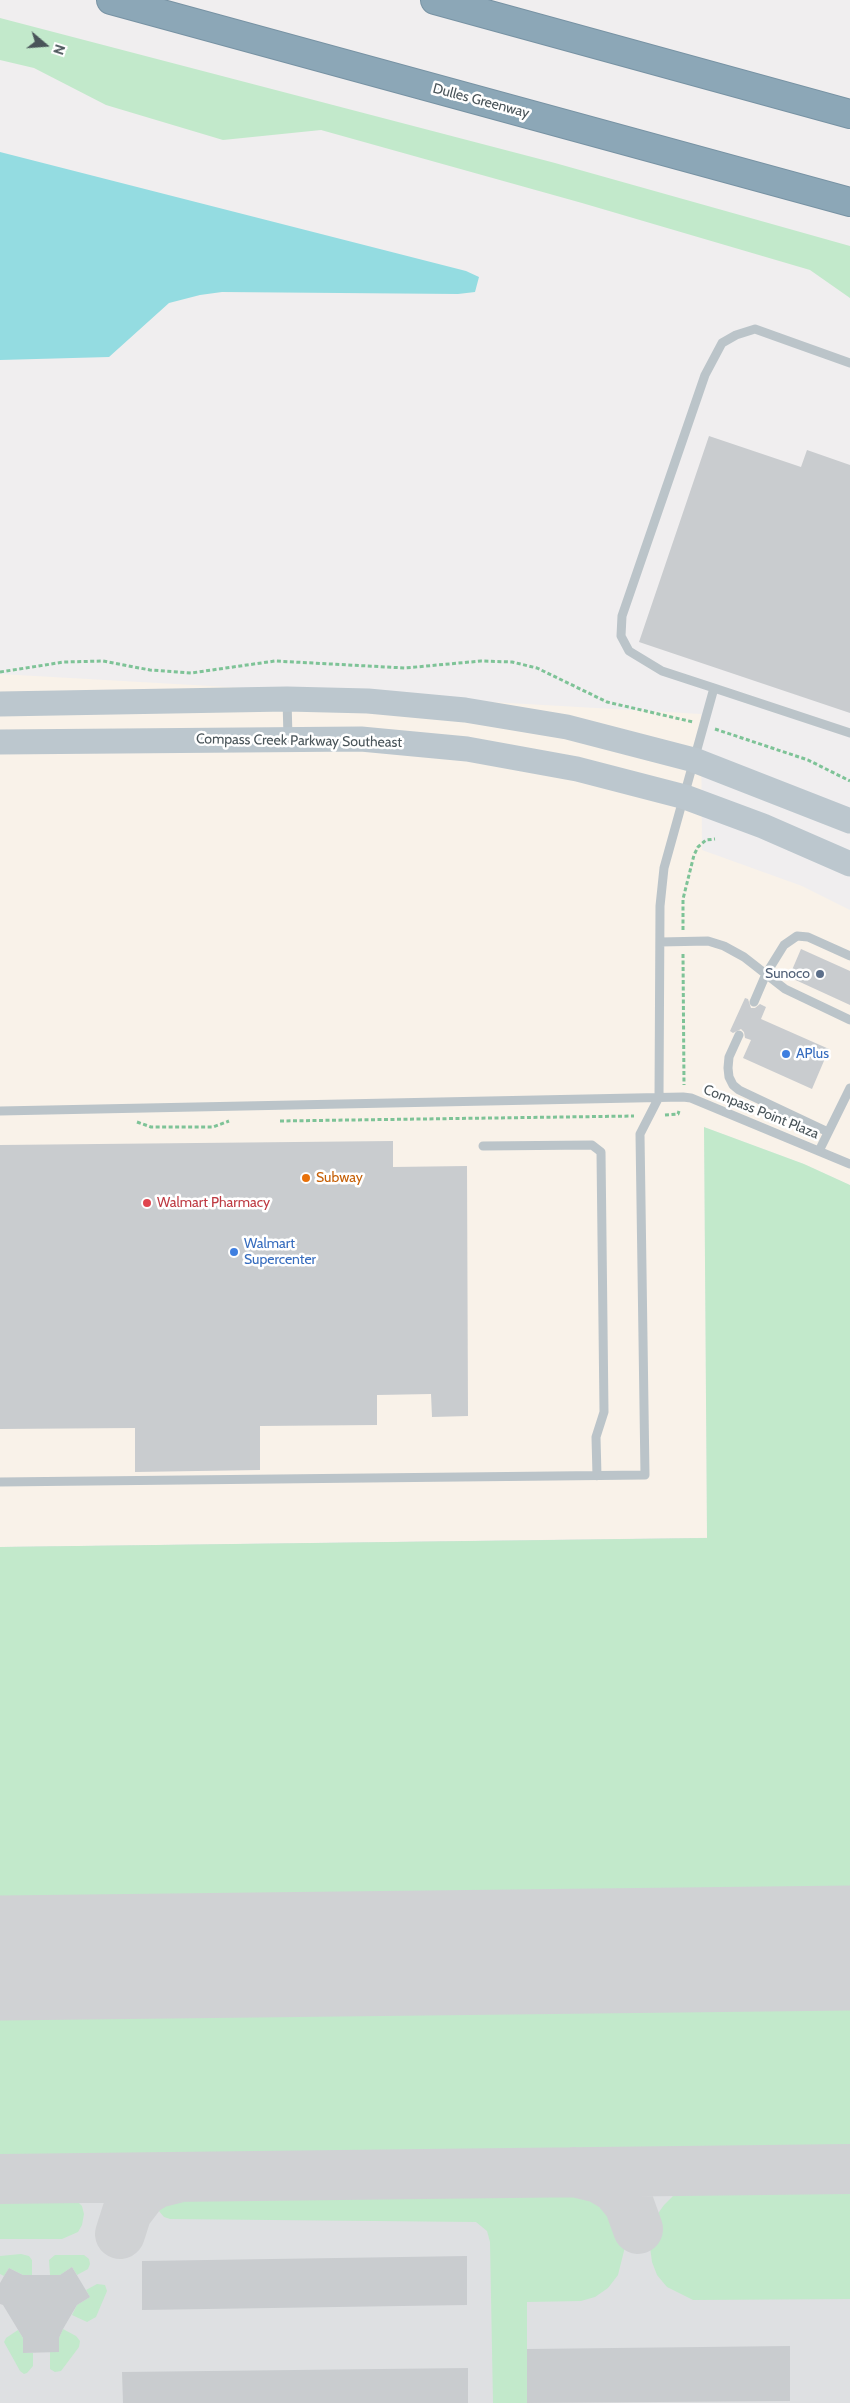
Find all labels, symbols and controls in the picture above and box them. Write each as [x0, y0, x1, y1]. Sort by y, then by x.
north arrow [20, 20, 70, 70]
text: N [49, 42, 69, 57]
street label: Dulles Greenway [431, 80, 531, 122]
street label: Compass Creek Parkway Southeast [196, 731, 402, 751]
place label: Sunoco [765, 966, 810, 982]
marker: Sunoco [814, 968, 826, 980]
place label: APlus [796, 1046, 829, 1062]
marker: APlus [780, 1048, 792, 1060]
street label: Compass Point Plaza [701, 1081, 821, 1143]
place label: Subway [316, 1170, 363, 1186]
marker: Subway [300, 1172, 312, 1184]
place label: Walmart Pharmacy [157, 1195, 270, 1211]
marker: Walmart Pharmacy [141, 1197, 153, 1209]
place label: Walmart Supercenter [244, 1236, 316, 1268]
marker: Walmart Supercenter [228, 1246, 240, 1258]

